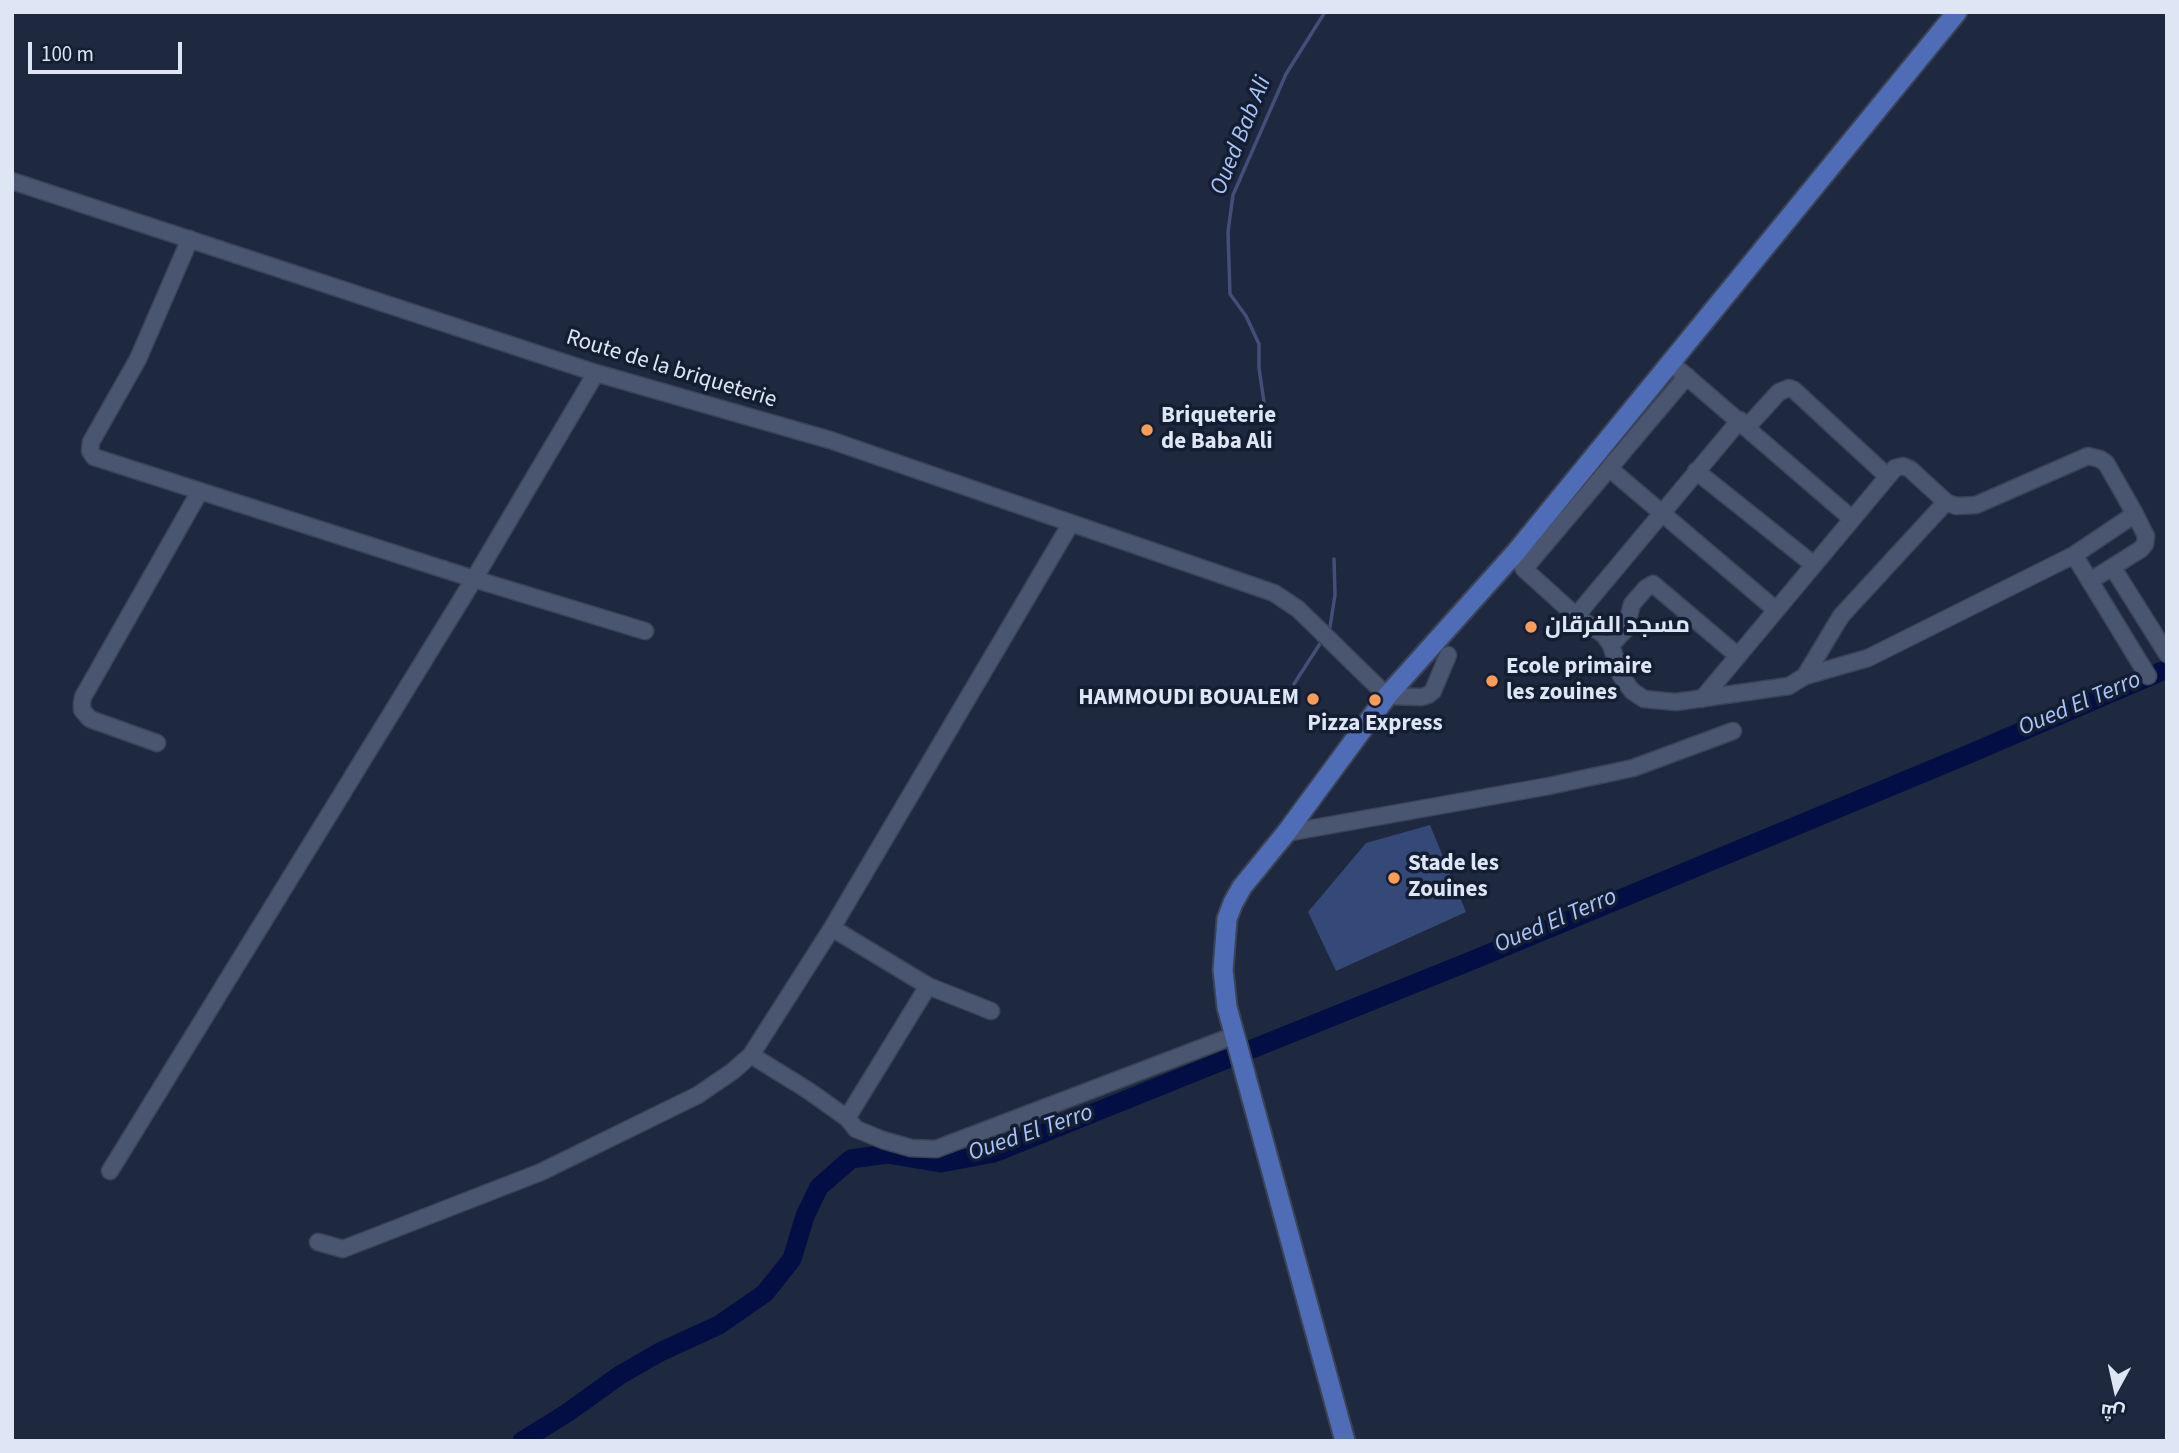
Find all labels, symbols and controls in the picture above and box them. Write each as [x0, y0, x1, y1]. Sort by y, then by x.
scale bar [32, 28, 186, 72]
text: 100 m [41, 39, 94, 69]
water label: Oued Bab Ali [1205, 73, 1279, 199]
street label: Route de la briqueterie [562, 325, 780, 415]
place label: Briqueterie de Baba Ali [1161, 403, 1276, 457]
marker: Briqueterie de Baba Ali [1139, 422, 1155, 438]
place label: مسجد الفرقان [1545, 613, 1690, 641]
marker: مسجد الفرقان [1523, 619, 1539, 635]
place label: Ecole primaire les zouines [1506, 654, 1652, 708]
water label: Oued El Terro [2014, 666, 2146, 744]
marker: Ecole primaire les zouines [1484, 673, 1500, 689]
place label: HAMMOUDI BOUALEM [1078, 685, 1299, 713]
marker: HAMMOUDI BOUALEM [1305, 691, 1321, 707]
marker: Pizza Express [1367, 692, 1383, 708]
place label: Pizza Express [1307, 711, 1443, 739]
place label: Stade les Zouines [1408, 851, 1499, 905]
marker: Stade les Zouines [1386, 870, 1402, 886]
water label: Oued El Terro [1490, 883, 1622, 961]
water label: Oued El Terro [965, 1099, 1097, 1169]
north arrow [2081, 1355, 2151, 1425]
text: ش [2099, 1396, 2127, 1426]

